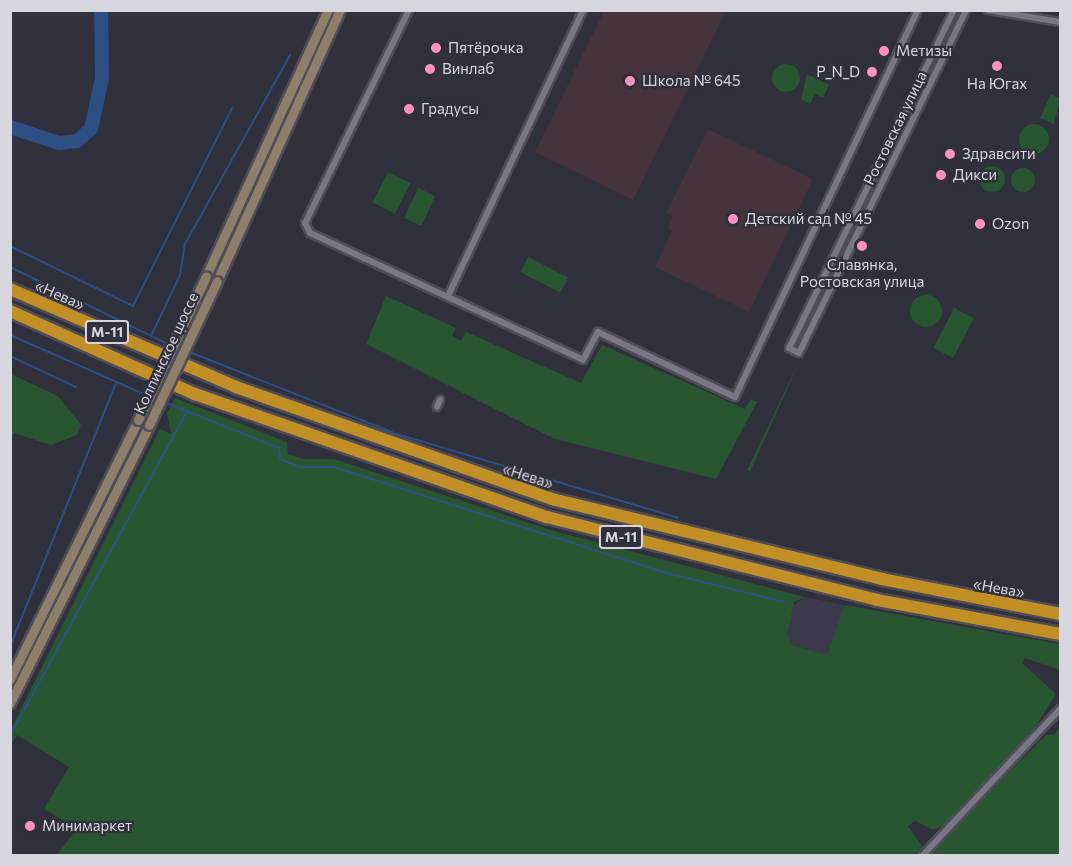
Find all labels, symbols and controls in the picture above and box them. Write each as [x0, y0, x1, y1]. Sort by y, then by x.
place label: Пятёрочка [448, 39, 523, 57]
marker: Пятёрочка [429, 41, 443, 55]
place label: Метизы [896, 42, 952, 60]
marker: Метизы [877, 44, 891, 58]
marker: На Югах [990, 59, 1004, 73]
place label: Винлаб [442, 60, 494, 78]
marker: Винлаб [423, 62, 437, 76]
place label: P_N_D [816, 63, 860, 81]
marker: P_N_D [865, 65, 879, 79]
street label: Ростовская улица [860, 68, 930, 188]
place label: Школа № 645 [642, 72, 741, 90]
marker: Школа № 645 [623, 74, 637, 88]
place label: На Югах [967, 75, 1027, 93]
place label: Градусы [421, 100, 479, 118]
marker: Градусы [402, 102, 416, 116]
place label: Здравсити [962, 145, 1036, 163]
marker: Здравсити [943, 147, 957, 161]
place label: Дикси [953, 166, 997, 184]
marker: Дикси [934, 168, 948, 182]
place label: Детский сад № 45 [745, 210, 872, 228]
marker: Детский сад № 45 [726, 212, 740, 226]
place label: Ozon [992, 215, 1029, 233]
marker: Ozon [973, 217, 987, 231]
marker: Славянка, Ростовская улица [855, 239, 869, 253]
place label: Славянка, Ростовская улица [800, 255, 924, 290]
street label: «Нева» [33, 276, 87, 314]
street label: Колпинское шоссе [130, 289, 202, 417]
road number: М-11 [84, 321, 130, 343]
street label: «Нева» [501, 459, 555, 493]
road number: М-11 [598, 526, 644, 548]
street label: «Нева» [972, 575, 1026, 601]
place label: Минимаркет [42, 817, 132, 835]
marker: Минимаркет [23, 819, 37, 833]

